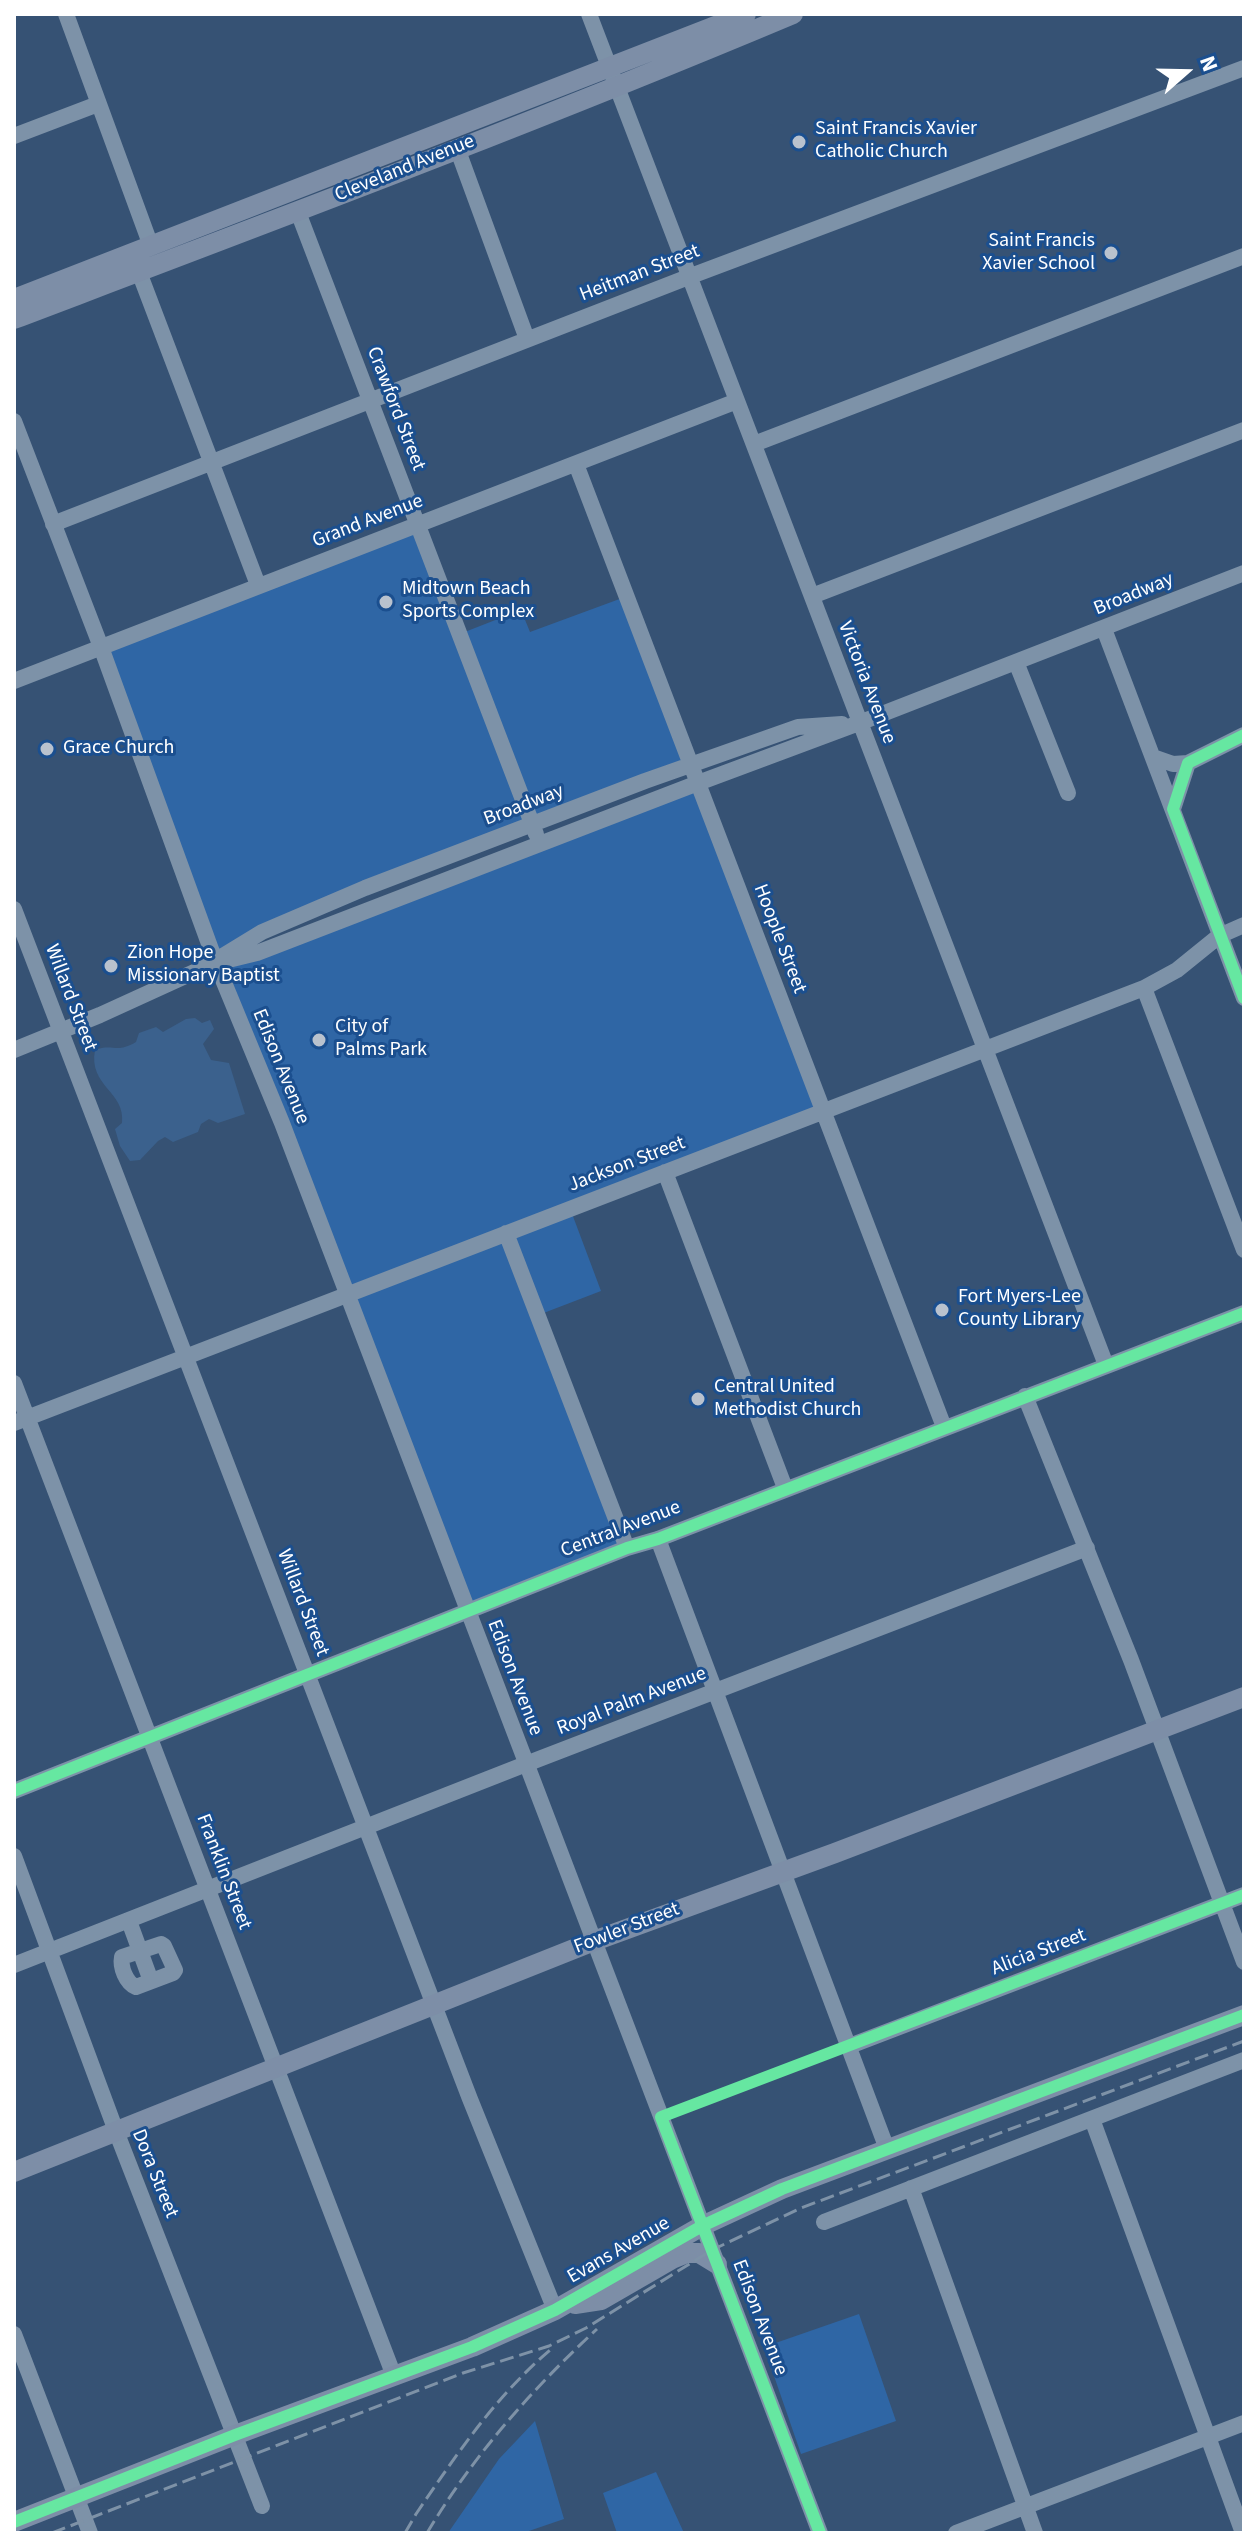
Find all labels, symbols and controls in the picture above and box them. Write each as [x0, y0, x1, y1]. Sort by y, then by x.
north arrow [1146, 32, 1226, 112]
text: N [1191, 51, 1226, 76]
place label: Saint Francis Xavier Catholic Church [815, 118, 977, 165]
street label: Cleveland Avenue [332, 130, 478, 208]
marker: Saint Francis Xavier Catholic Church [790, 133, 808, 151]
place label: Saint Francis Xavier School [982, 230, 1095, 277]
street label: Heitman Street [577, 240, 703, 308]
marker: Saint Francis Xavier School [1102, 244, 1120, 262]
street label: Crawford Street [360, 344, 430, 474]
street label: Grand Avenue [309, 490, 427, 554]
street label: Broadway [1091, 568, 1177, 622]
place label: Midtown Beach Sports Complex [402, 578, 534, 625]
marker: Midtown Beach Sports Complex [377, 593, 395, 611]
street label: Victoria Avenue [832, 618, 900, 748]
place label: Grace Church [63, 737, 174, 761]
marker: Grace Church [38, 740, 56, 758]
street label: Broadway [481, 780, 567, 832]
street label: Hoople Street [747, 881, 811, 997]
street label: Willard Street [39, 941, 101, 1055]
place label: Zion Hope Missionary Baptist [127, 942, 280, 989]
marker: Zion Hope Missionary Baptist [102, 957, 120, 975]
street label: Edison Avenue [246, 1006, 314, 1128]
place label: City of Palms Park [335, 1016, 427, 1063]
marker: City of Palms Park [310, 1031, 328, 1049]
street label: Jackson Street [565, 1132, 689, 1198]
place label: Fort Myers-Lee County Library [958, 1286, 1081, 1333]
marker: Fort Myers-Lee County Library [933, 1301, 951, 1319]
place label: Central United Methodist Church [714, 1376, 861, 1423]
marker: Central United Methodist Church [689, 1390, 707, 1408]
street label: Central Avenue [558, 1496, 684, 1564]
street label: Willard Street [271, 1546, 333, 1660]
street label: Edison Avenue [481, 1617, 547, 1739]
street label: Royal Palm Avenue [554, 1662, 710, 1742]
street label: Franklin Street [190, 1811, 256, 1933]
street label: Fowler Street [571, 1898, 683, 1960]
street label: Alicia Street [988, 1924, 1090, 1982]
street label: Dora Street [125, 2126, 183, 2222]
street label: Evans Avenue [563, 2212, 675, 2290]
street label: Edison Avenue [726, 2257, 792, 2379]

